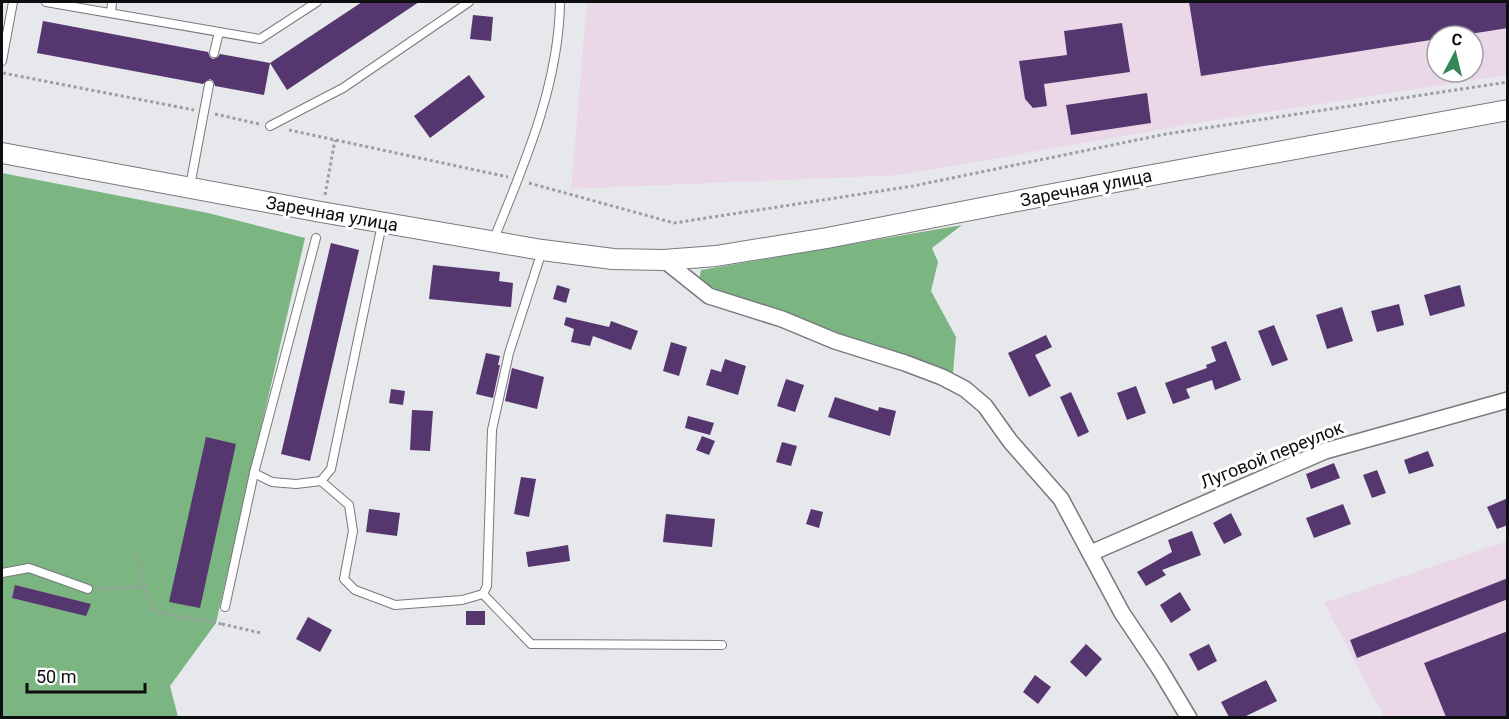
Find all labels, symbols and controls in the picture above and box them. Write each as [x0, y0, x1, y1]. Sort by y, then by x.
north arrow [1425, 24, 1485, 84]
text: С [1450, 30, 1463, 50]
street label: Заречная улица [1018, 164, 1154, 211]
street label: Заречная улица [264, 192, 400, 235]
street label: Луговой переулок [1197, 416, 1347, 493]
scale bar [27, 656, 146, 694]
text: 50 m [36, 666, 76, 687]

